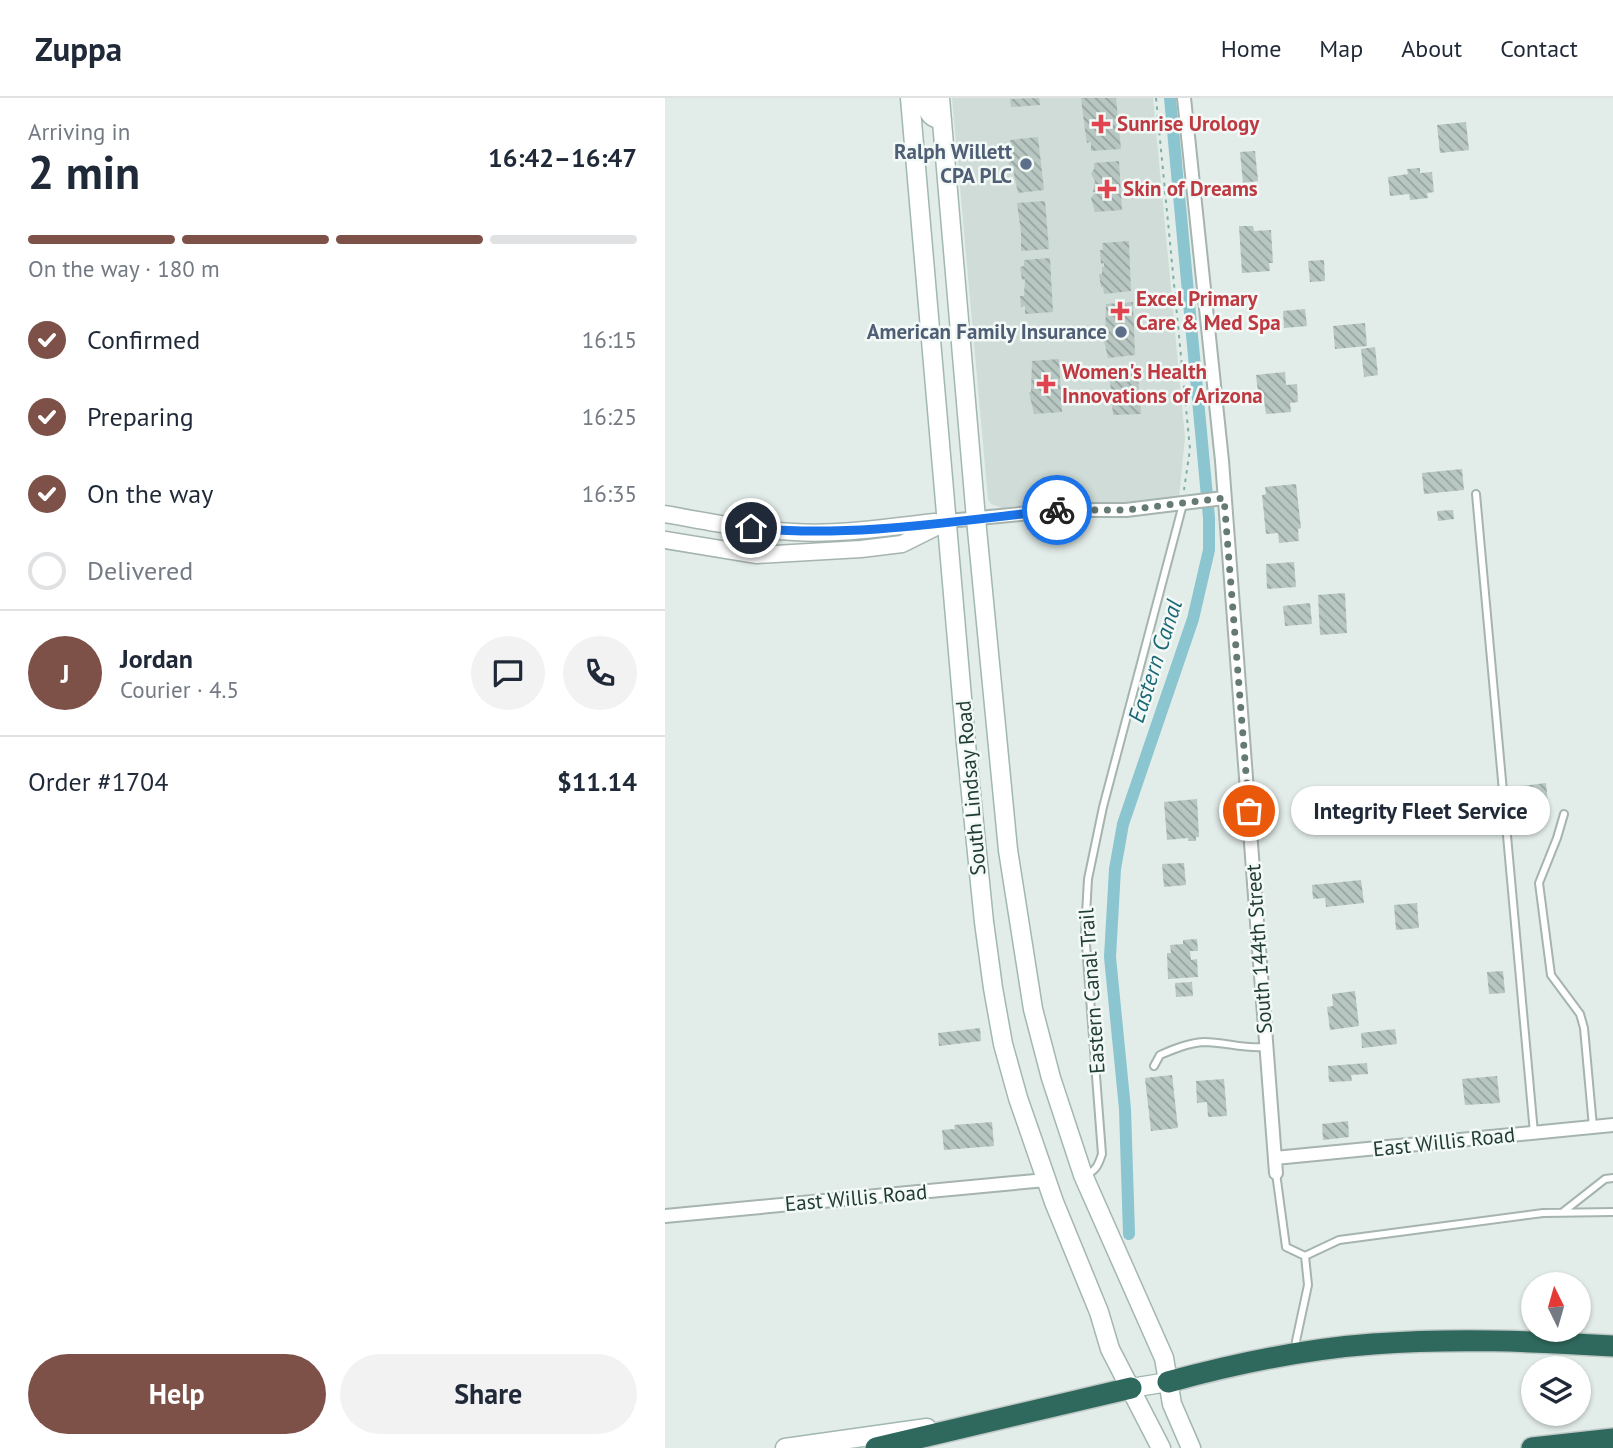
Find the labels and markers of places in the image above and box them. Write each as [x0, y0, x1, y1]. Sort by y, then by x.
place label: Sunrise Urology [1117, 110, 1260, 137]
marker: Sunrise Urology [1091, 114, 1111, 134]
place label: Ralph Willett CPA PLC [894, 138, 1013, 189]
marker: Ralph Willett CPA PLC [1018, 156, 1034, 172]
place label: Skin of Dreams [1123, 175, 1258, 202]
marker: Skin of Dreams [1097, 179, 1117, 199]
place label: Excel Primary Care & Med Spa [1136, 285, 1281, 336]
marker: Excel Primary Care & Med Spa [1110, 301, 1130, 321]
place label: American Family Insurance [867, 318, 1107, 345]
marker: American Family Insurance [1113, 324, 1129, 340]
place label: Women's Health Innovations of Arizona [1062, 358, 1263, 409]
marker: Women's Health Innovations of Arizona [1036, 374, 1056, 394]
pin [721, 498, 781, 558]
pin [1219, 781, 1279, 841]
callout: Integrity Fleet Service [1291, 786, 1550, 836]

